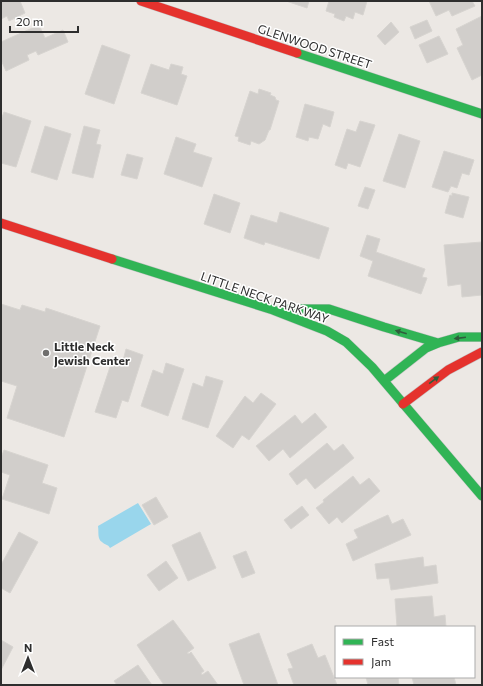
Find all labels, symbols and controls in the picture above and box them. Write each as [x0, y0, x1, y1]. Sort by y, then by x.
scale bar [10, 8, 78, 34]
text: 20 m [16, 14, 43, 28]
street label: GLENWOOD STREET [256, 21, 374, 71]
street label: LITTLE NECK PARKWAY [199, 269, 331, 326]
one-way arrow [394, 329, 406, 335]
one-way arrow [454, 335, 466, 341]
place label: Little Neck Jewish Center [54, 339, 130, 368]
marker: Little Neck Jewish Center [41, 348, 51, 358]
one-way arrow [429, 376, 440, 384]
legend [335, 626, 475, 678]
text: Fast [371, 634, 394, 648]
north arrow [8, 638, 48, 678]
text: N [24, 641, 32, 654]
text: Jam [371, 654, 391, 669]

